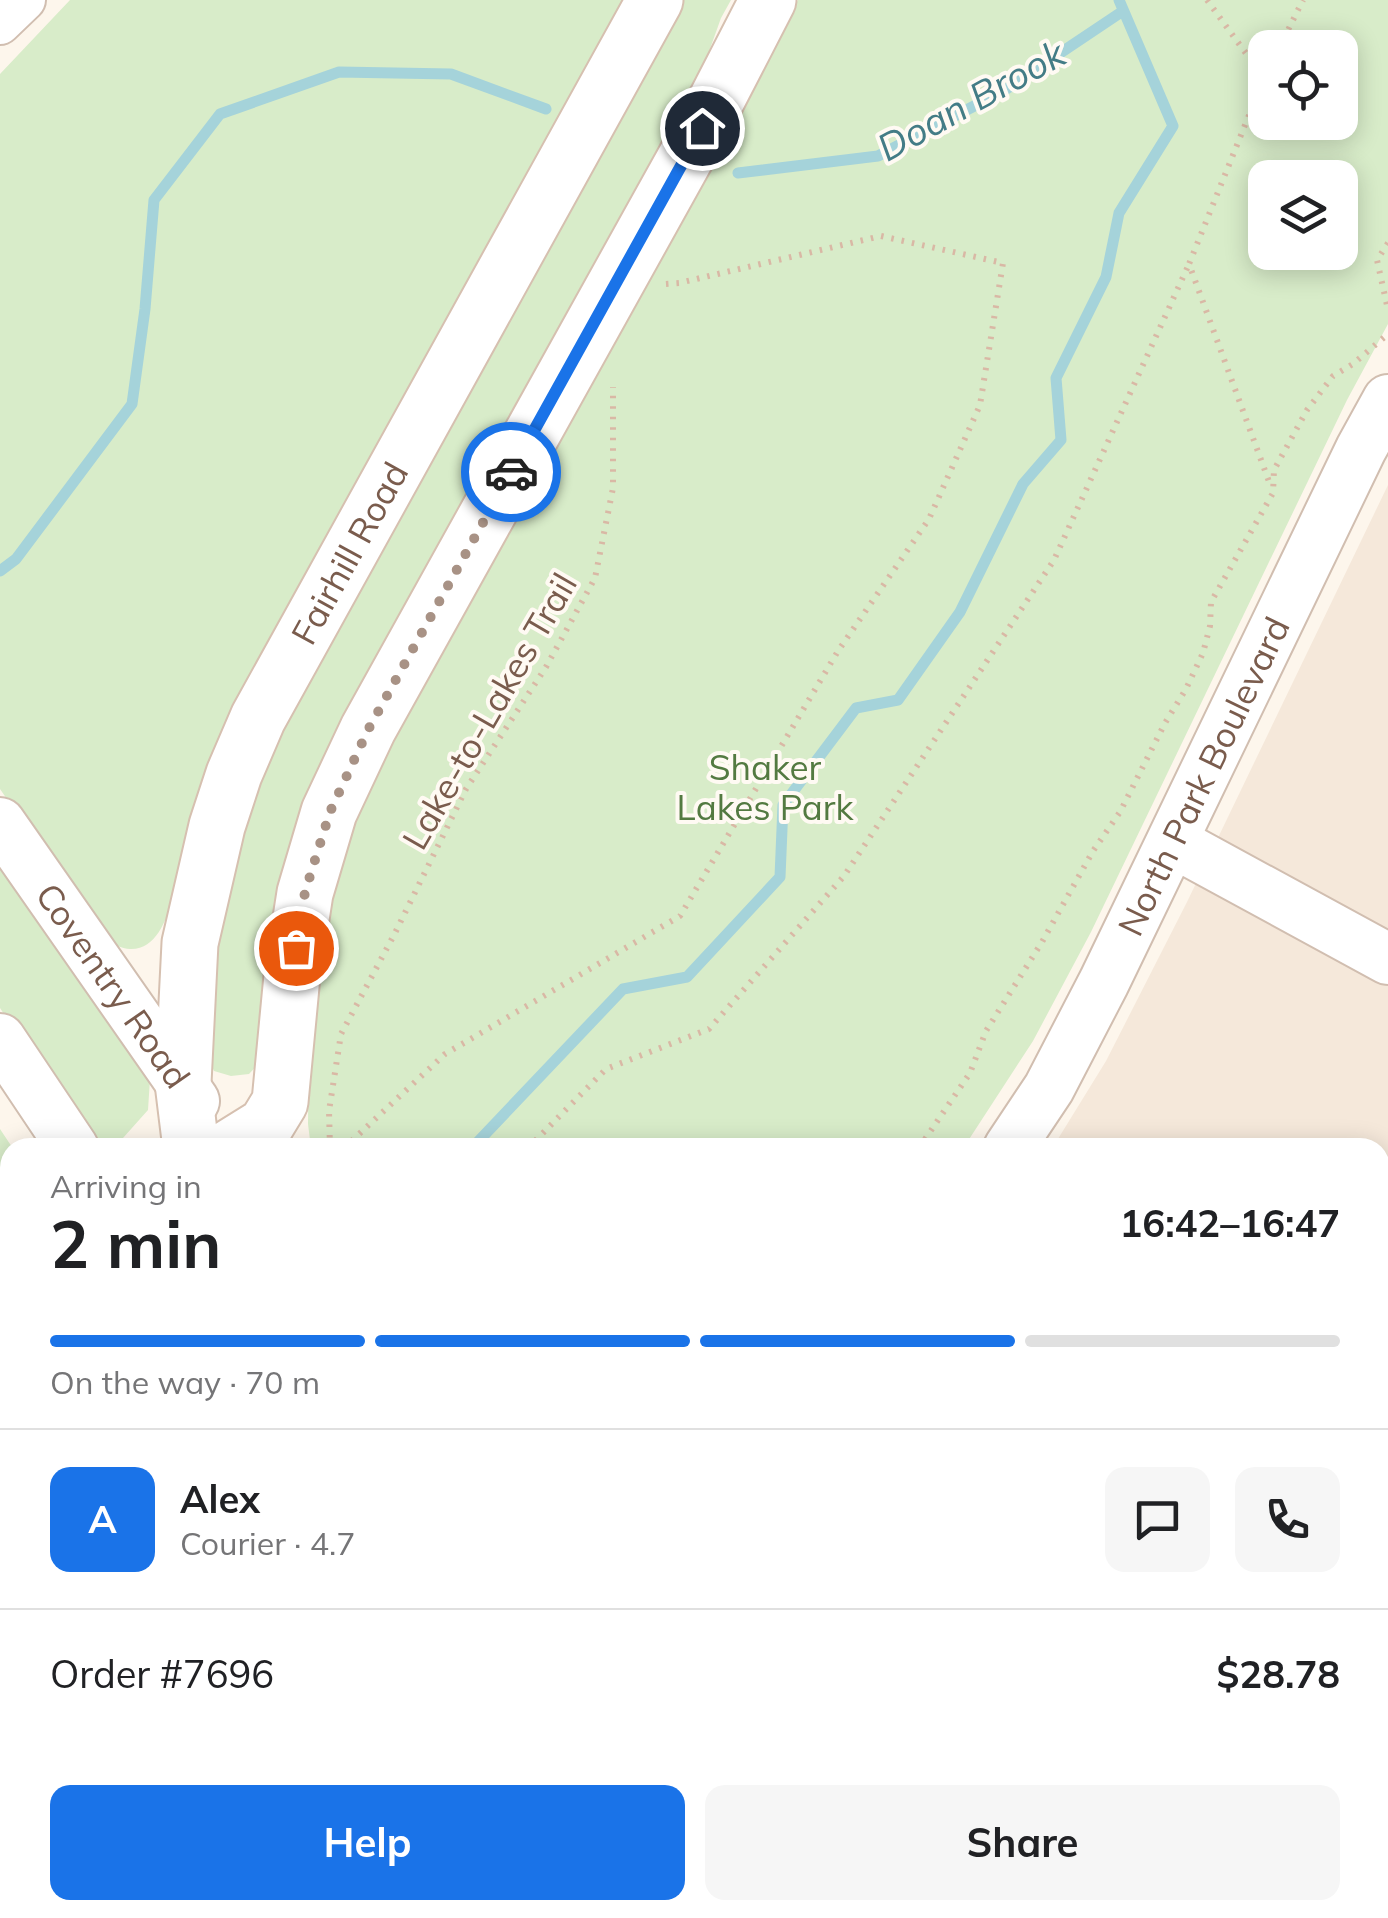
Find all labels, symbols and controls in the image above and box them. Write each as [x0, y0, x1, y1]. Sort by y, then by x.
water label: Doan Brook [869, 28, 1075, 171]
map controls [1248, 30, 1358, 270]
button: locate [1248, 30, 1358, 140]
pin [660, 86, 745, 171]
icon: home [675, 101, 730, 156]
button: layers [1248, 160, 1358, 270]
courier [461, 422, 561, 522]
icon: car [484, 445, 539, 500]
street label: Fairhill Road [281, 454, 417, 652]
street label: Lake-to-Lakes Trail [392, 565, 586, 857]
street label: North Park Boulevard [1108, 610, 1299, 943]
park label: Shaker Lakes Park [677, 745, 854, 829]
street label: Coventry Road [27, 874, 200, 1096]
pin [254, 906, 339, 991]
icon: bag [269, 921, 324, 976]
text: Arriving in [50, 1166, 202, 1206]
text: 16:42–16:47 [1120, 1199, 1340, 1247]
text: 2 min [50, 1203, 221, 1284]
text: On the way · 70 m [50, 1362, 320, 1402]
button: chat [1105, 1467, 1210, 1572]
button: phone [1235, 1467, 1340, 1572]
text: Alex [180, 1475, 260, 1523]
text: A [88, 1495, 117, 1543]
text: Courier · 4.7 [180, 1523, 356, 1563]
text: Order #7696 [50, 1650, 274, 1698]
text: $28.78 [1217, 1650, 1340, 1698]
button: Help [50, 1785, 685, 1900]
button: Share [705, 1785, 1340, 1900]

